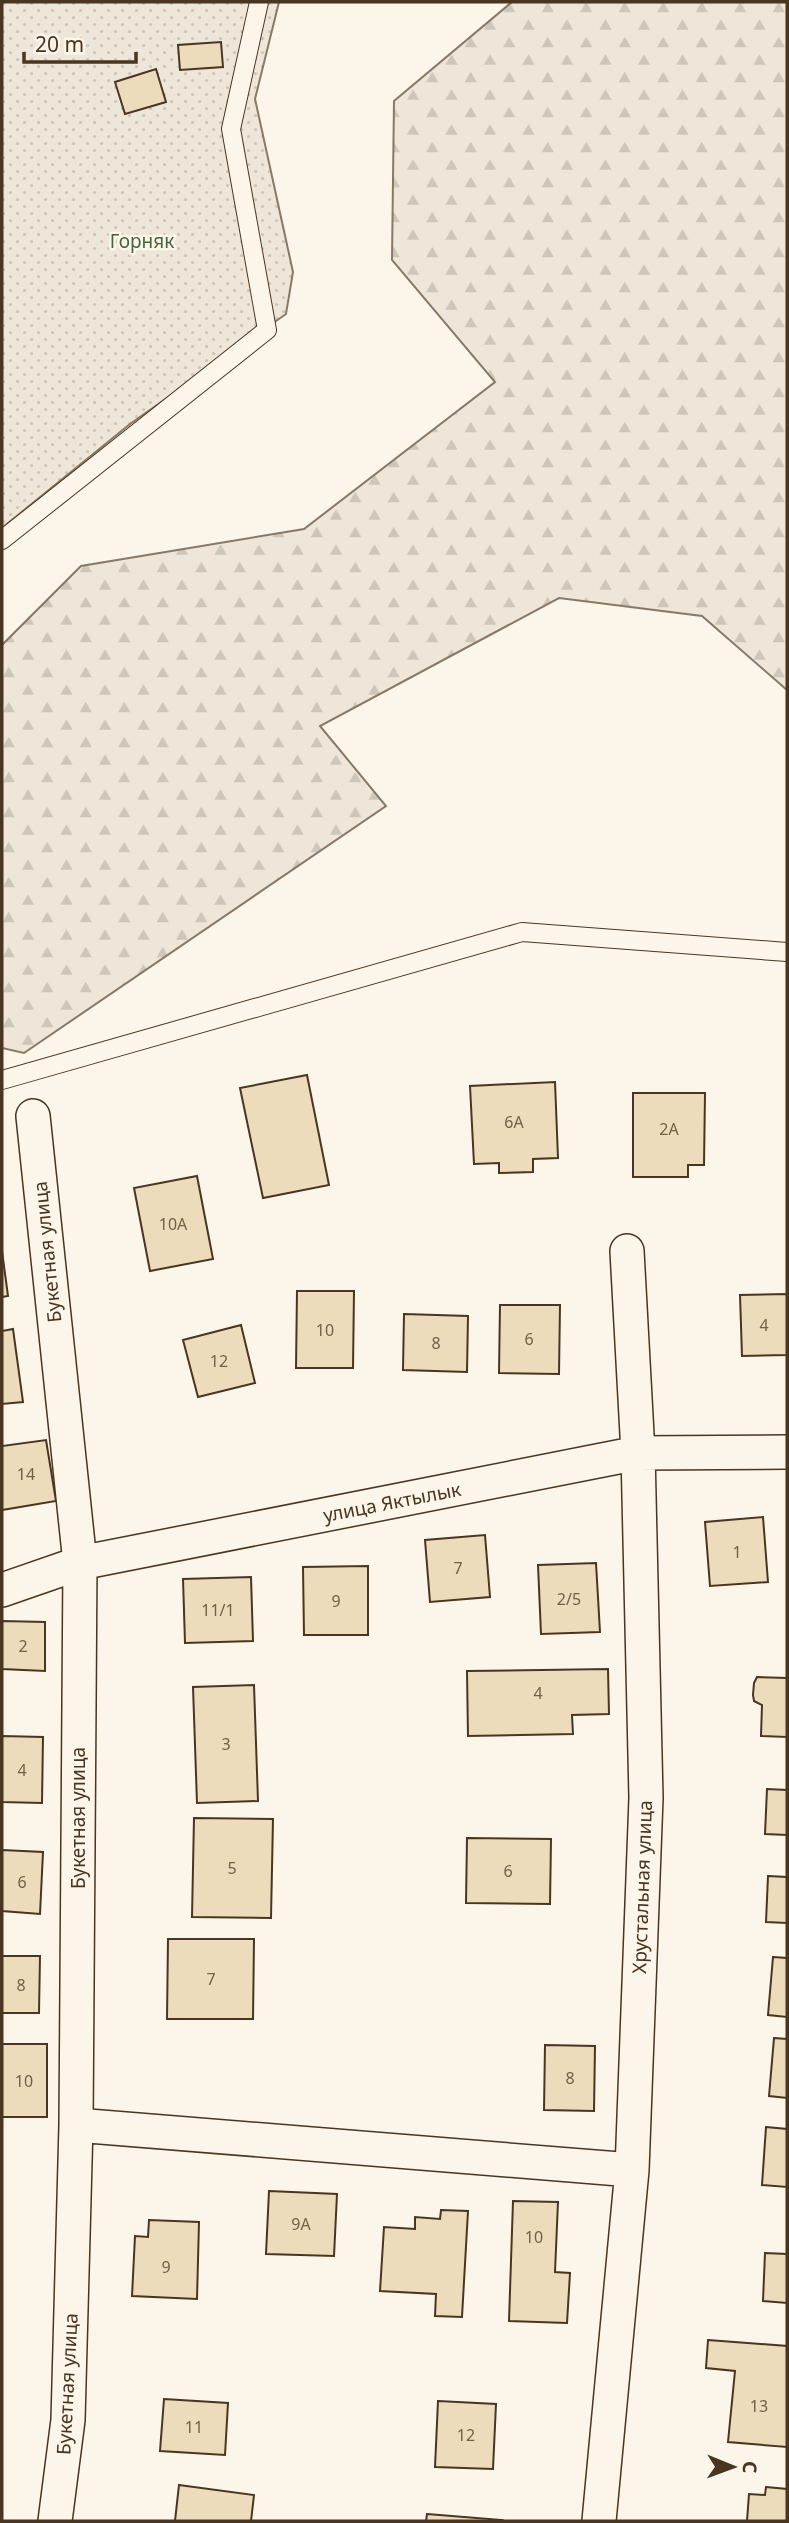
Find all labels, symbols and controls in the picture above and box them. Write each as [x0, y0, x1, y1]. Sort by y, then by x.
scale bar [24, 21, 136, 65]
text: 20 m [35, 30, 84, 58]
park label: Горняк [110, 228, 174, 254]
house number: 6А [504, 1111, 524, 1133]
house number: 2А [659, 1118, 679, 1140]
street label: Букетная улица [27, 1180, 67, 1324]
house number: 10А [159, 1213, 188, 1235]
house number: 4 [759, 1314, 769, 1336]
house number: 10 [316, 1319, 334, 1341]
house number: 6 [524, 1328, 534, 1350]
house number: 8 [431, 1332, 441, 1354]
house number: 12 [210, 1350, 228, 1372]
house number: 14 [17, 1463, 35, 1485]
street label: улица Яктылык [321, 1476, 463, 1528]
house number: 1 [732, 1541, 742, 1563]
house number: 7 [453, 1557, 463, 1579]
house number: 2/5 [557, 1588, 581, 1610]
house number: 9 [331, 1590, 341, 1612]
house number: 11/1 [201, 1599, 235, 1621]
house number: 2 [18, 1635, 28, 1657]
house number: 4 [533, 1682, 543, 1704]
house number: 3 [221, 1733, 231, 1755]
street label: Букетная улица [65, 1747, 91, 1889]
house number: 4 [17, 1759, 27, 1781]
street label: Хрустальная улица [626, 1800, 658, 1974]
house number: 5 [227, 1857, 237, 1879]
house number: 6 [503, 1860, 513, 1882]
house number: 6 [17, 1871, 27, 1893]
house number: 7 [206, 1968, 216, 1990]
house number: 8 [16, 1974, 26, 1996]
house number: 8 [565, 2067, 575, 2089]
house number: 10 [15, 2070, 33, 2092]
house number: 9А [291, 2213, 311, 2235]
house number: 10 [525, 2226, 543, 2248]
house number: 9 [161, 2256, 171, 2278]
street label: Букетная улица [50, 2312, 84, 2456]
house number: 13 [750, 2395, 768, 2417]
house number: 11 [185, 2416, 203, 2438]
house number: 12 [457, 2424, 475, 2446]
north arrow [698, 2432, 768, 2502]
text: С [737, 2461, 763, 2474]

